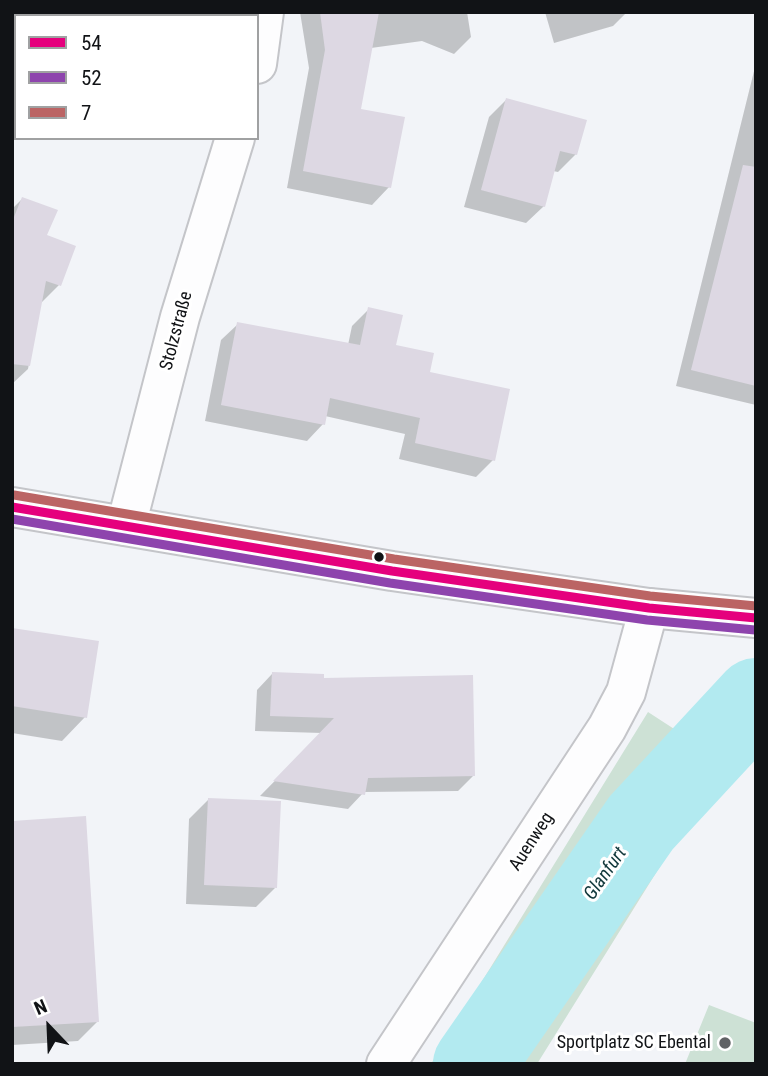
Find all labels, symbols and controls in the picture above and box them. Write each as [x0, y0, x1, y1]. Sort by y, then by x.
legend [14, 14, 259, 140]
text: 54 [81, 31, 102, 55]
text: 52 [81, 66, 102, 90]
text: 7 [81, 101, 91, 125]
street label: Stolzstraße [156, 289, 198, 373]
unlabelled marker [372, 550, 386, 564]
street label: Auenweg [505, 809, 559, 875]
water label: Glanfurt [580, 843, 632, 905]
north arrow [14, 992, 84, 1062]
text: N [31, 994, 50, 1020]
place label: Sportplatz SC Ebental [557, 1032, 711, 1054]
marker: Sportplatz SC Ebental [717, 1035, 733, 1051]

